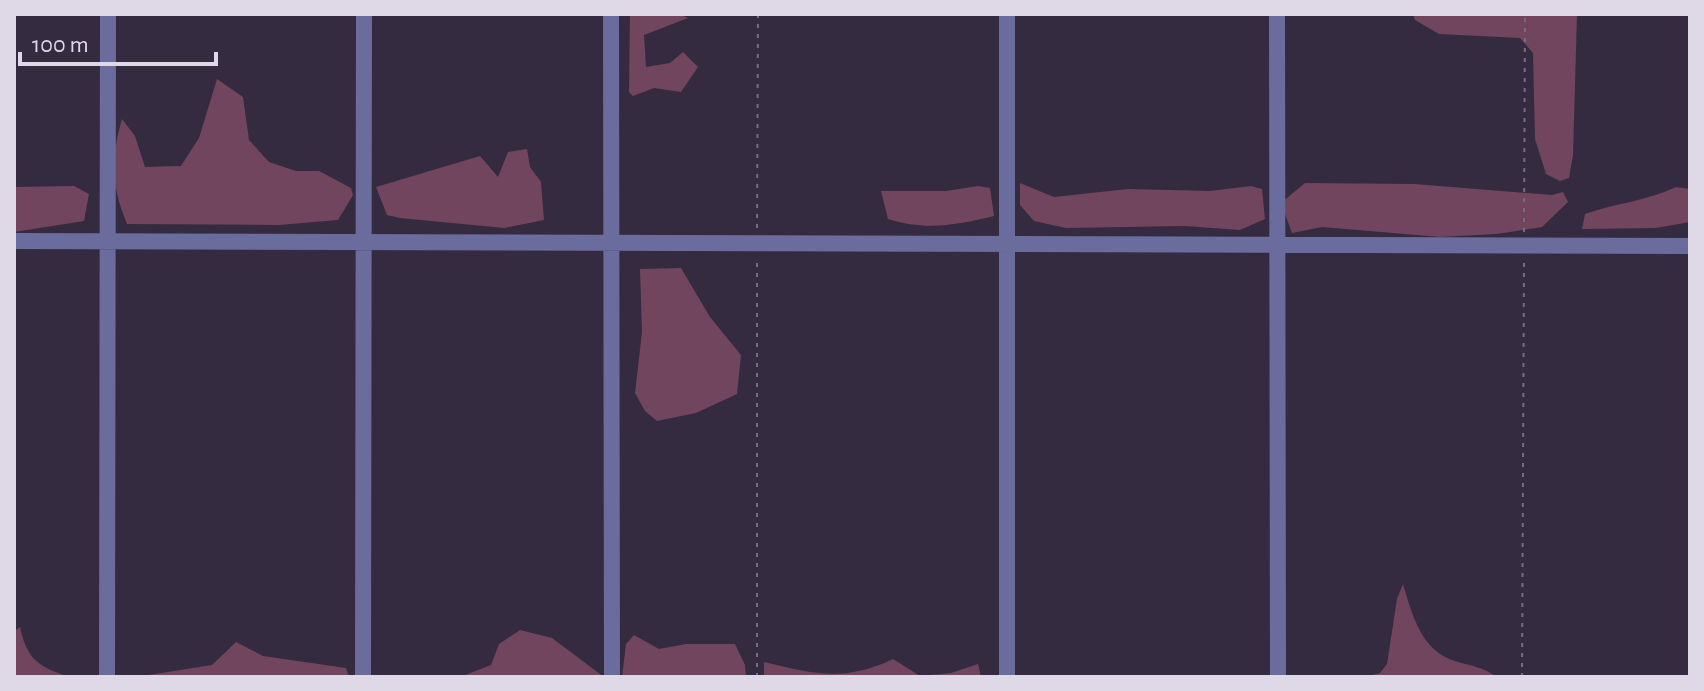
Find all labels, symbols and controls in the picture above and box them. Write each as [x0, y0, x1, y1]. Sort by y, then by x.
scale bar [20, 16, 216, 66]
text: 100 m [32, 33, 89, 57]

